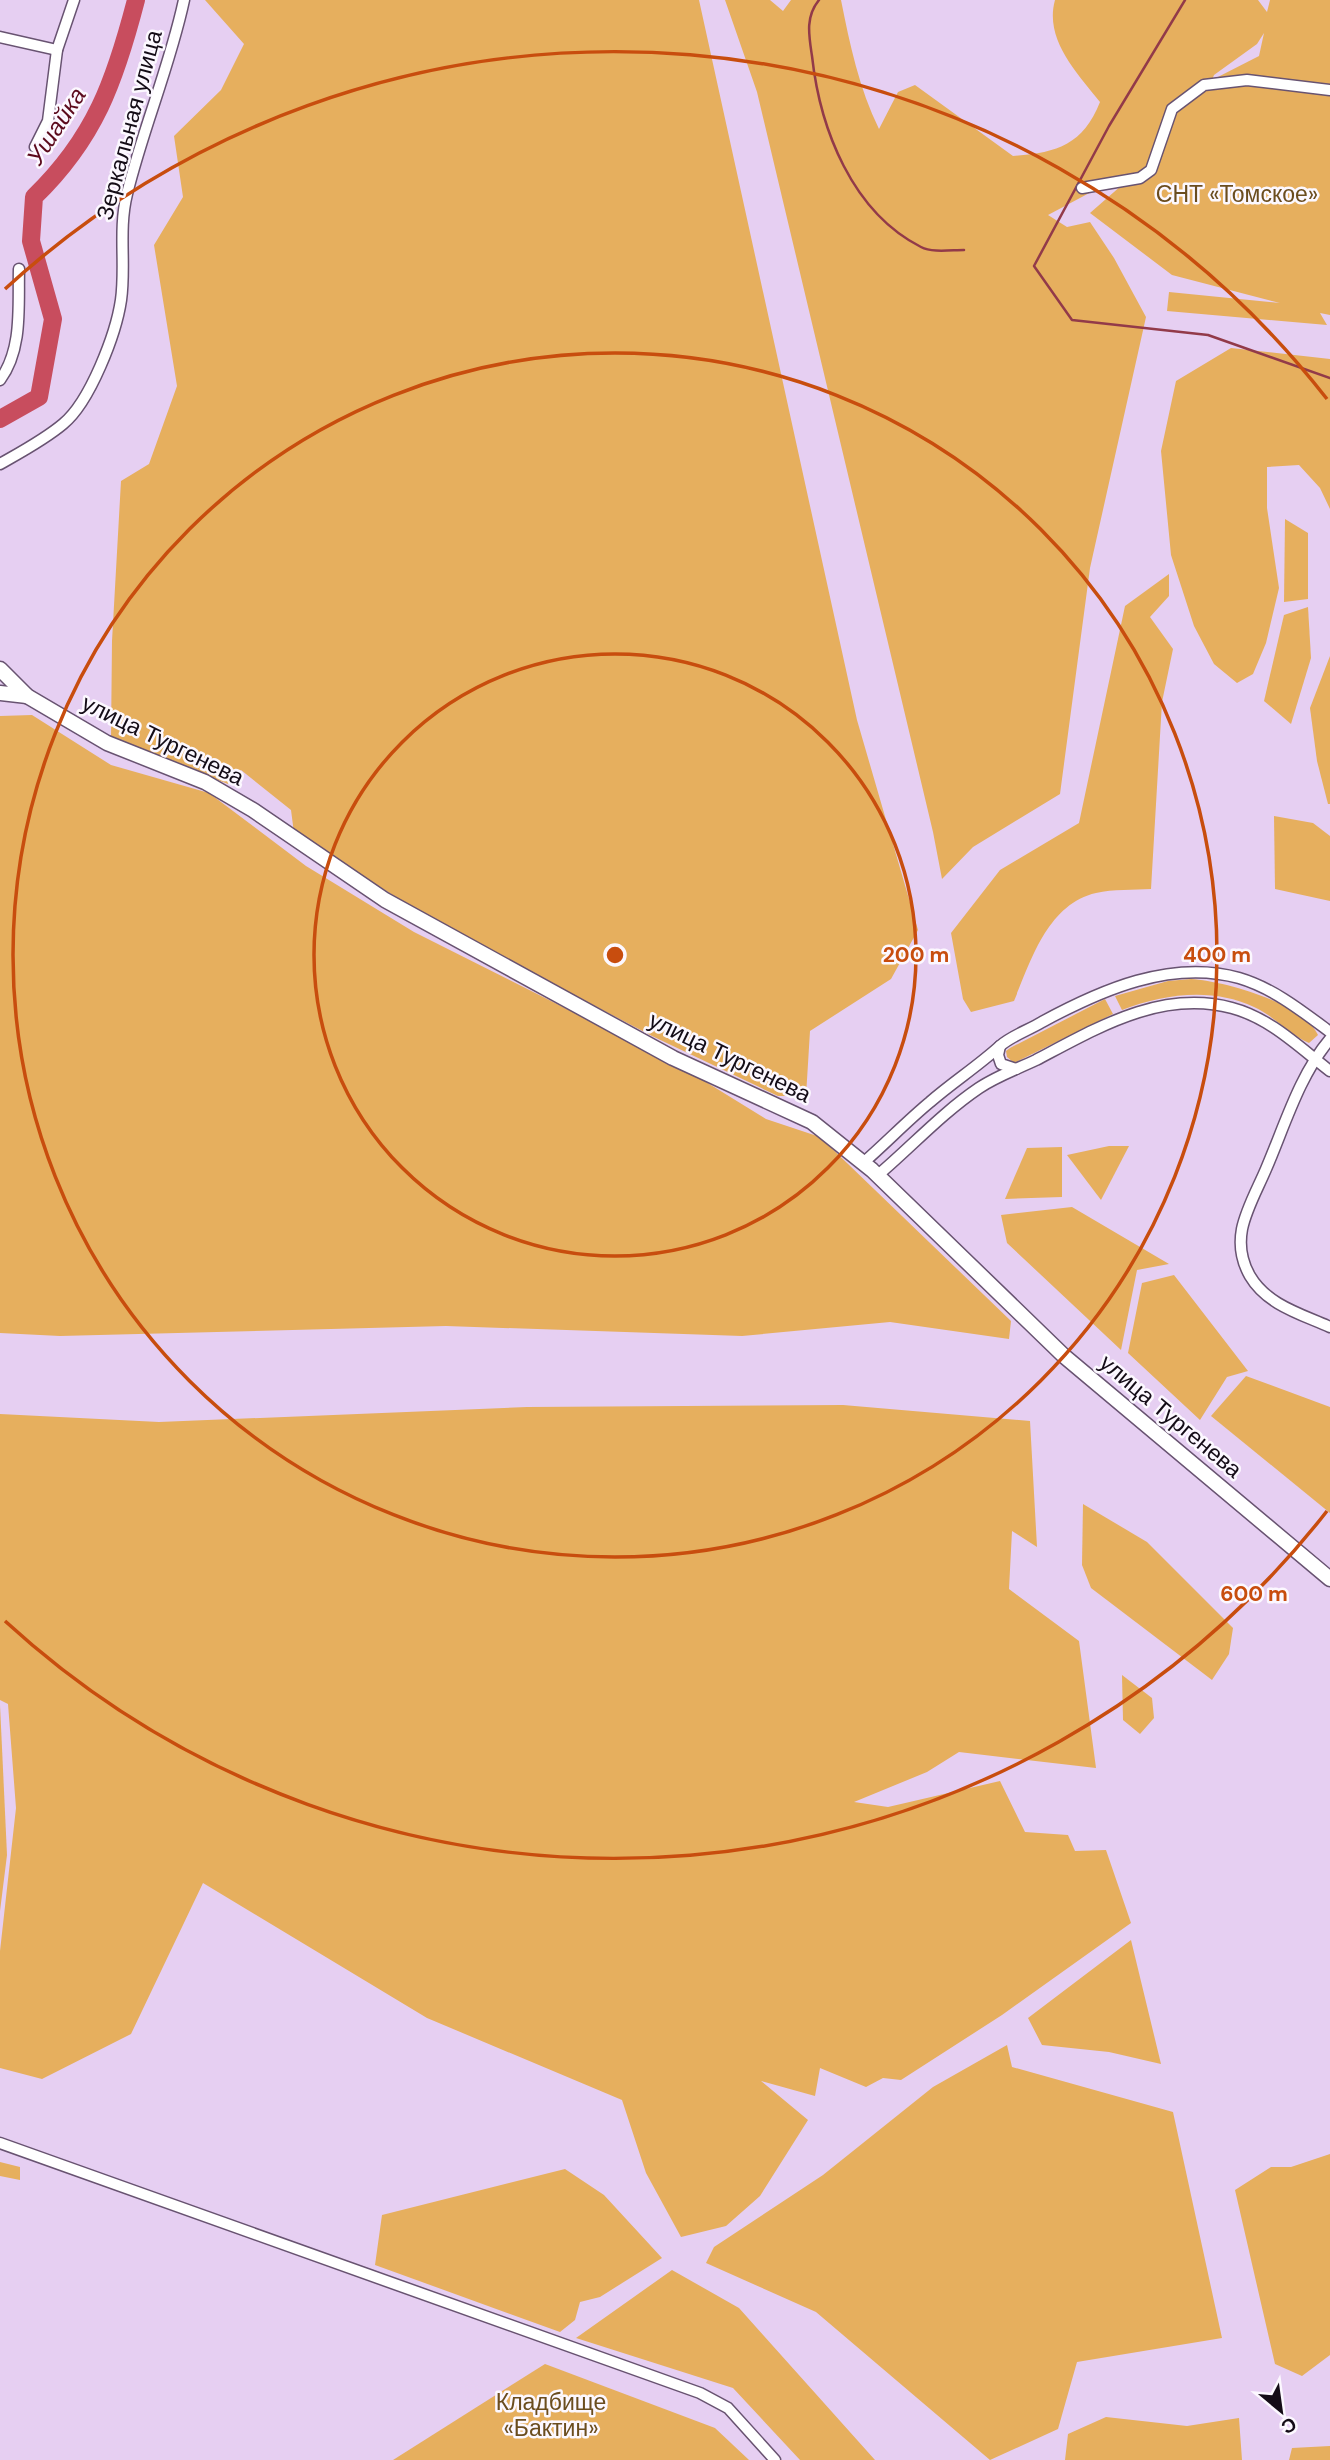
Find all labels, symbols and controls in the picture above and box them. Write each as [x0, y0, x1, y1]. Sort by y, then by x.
street label: Зеркальная улица [89, 26, 169, 223]
water label: Ушайка [19, 81, 93, 172]
park label: СНТ «Томское» [1156, 179, 1318, 209]
street label: улица Тургенева [77, 688, 249, 792]
text: 200 m [883, 941, 949, 969]
text: 400 m [1183, 941, 1251, 969]
centre of rings [603, 943, 627, 967]
street label: улица Тургенева [644, 1005, 816, 1109]
street label: улица Тургенева [1094, 1348, 1249, 1485]
text: 600 m [1220, 1580, 1288, 1608]
north arrow [1246, 2376, 1316, 2446]
park label: Кладбище «Бактин» [496, 2387, 606, 2443]
text: С [1277, 2411, 1301, 2440]

